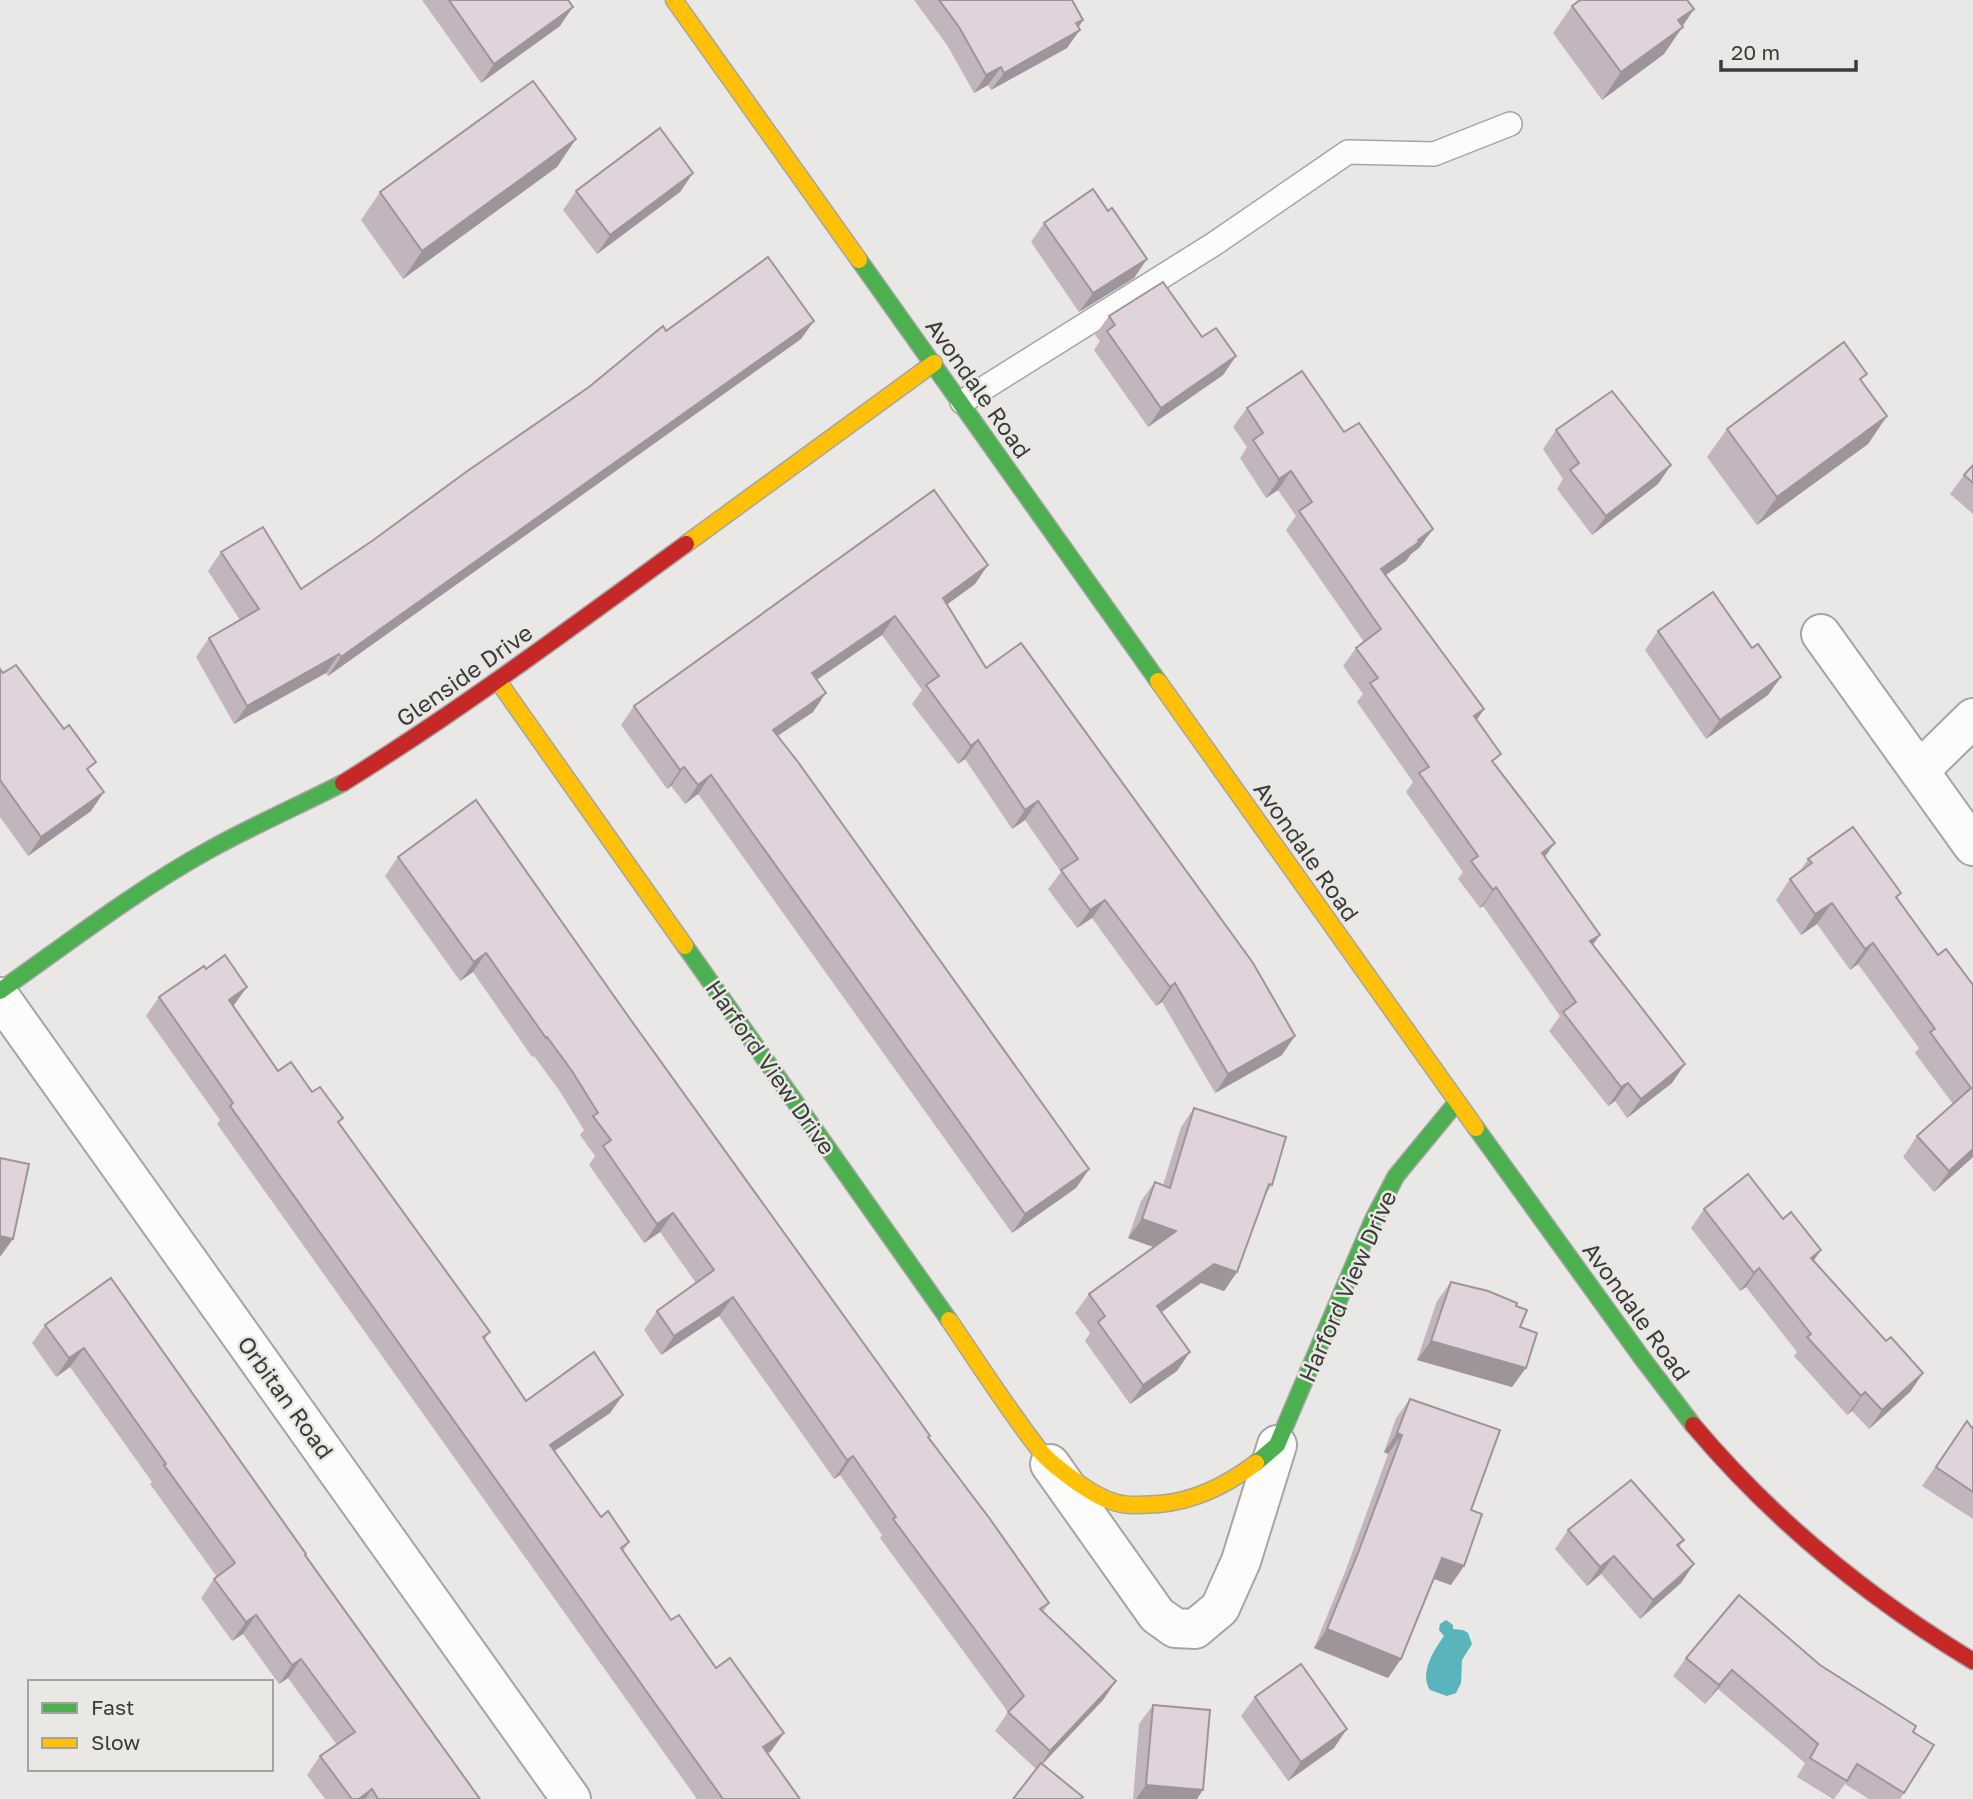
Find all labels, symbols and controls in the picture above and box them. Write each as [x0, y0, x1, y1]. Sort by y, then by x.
scale bar [1721, 28, 1856, 72]
text: 20 m [1731, 39, 1780, 65]
street label: Avondale Road [920, 313, 1038, 463]
street label: Glenside Drive [391, 618, 537, 732]
street label: Avondale Road [1248, 776, 1366, 926]
street label: Harford View Drive [700, 974, 842, 1160]
street label: Harford View Drive [1292, 1186, 1402, 1386]
street label: Avondale Road [1577, 1236, 1697, 1386]
street label: Orbitan Road [232, 1330, 340, 1464]
legend [28, 1680, 273, 1771]
text: Fast [91, 1694, 134, 1720]
text: Slow [91, 1729, 140, 1755]

